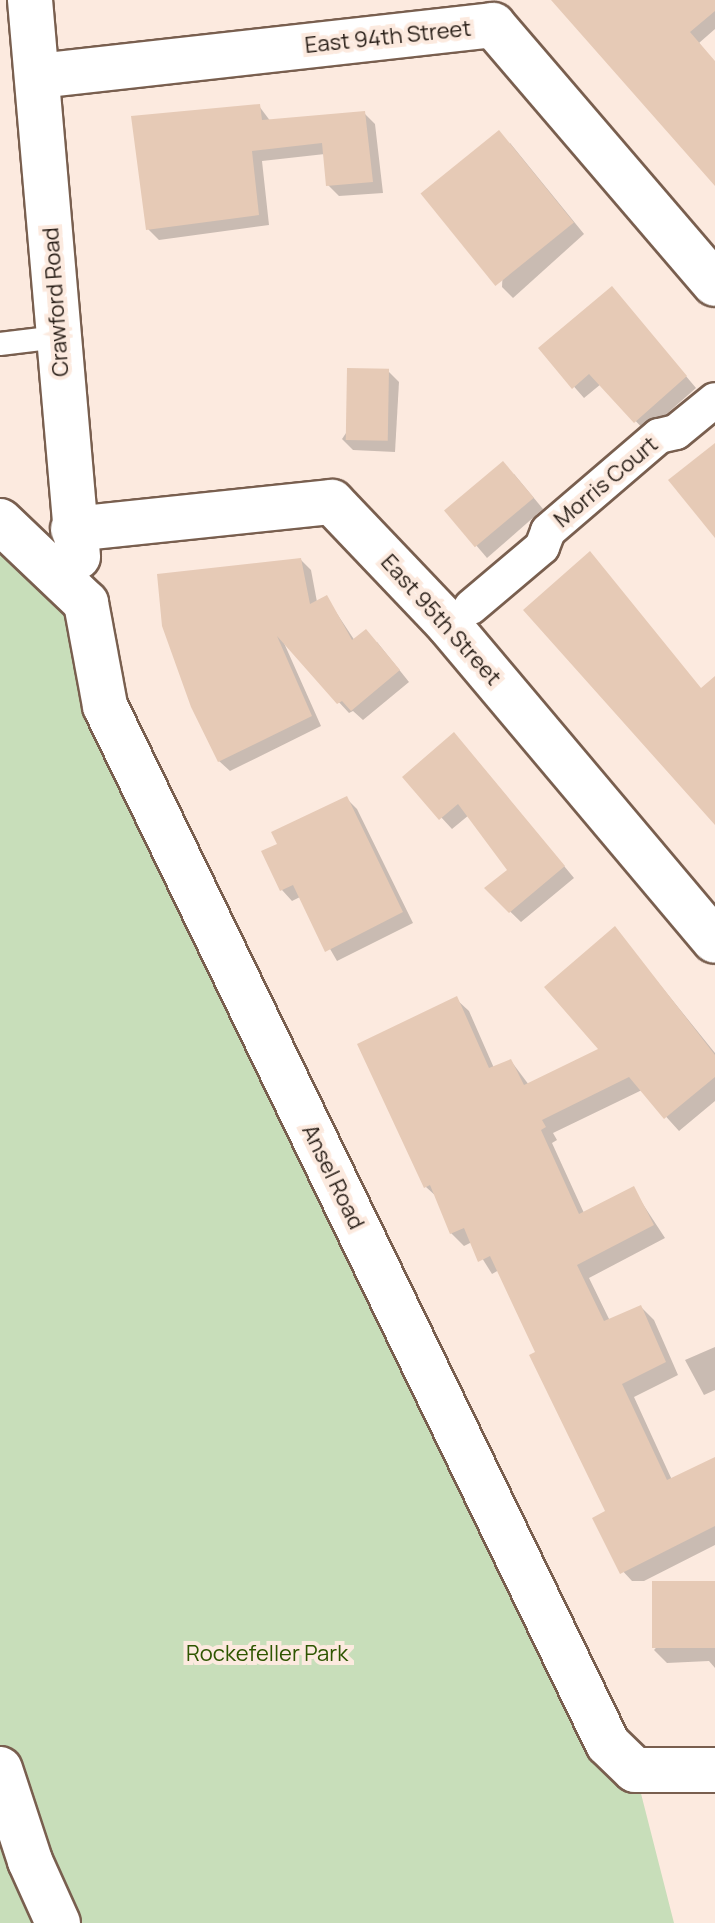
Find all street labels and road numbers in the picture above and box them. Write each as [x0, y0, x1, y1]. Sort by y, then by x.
street label: East 94th Street [304, 15, 472, 59]
street label: Crawford Road [38, 226, 74, 378]
street label: Morris Court [549, 431, 663, 533]
street label: East 95th Street [375, 549, 507, 691]
street label: Ansel Road [296, 1120, 370, 1234]

